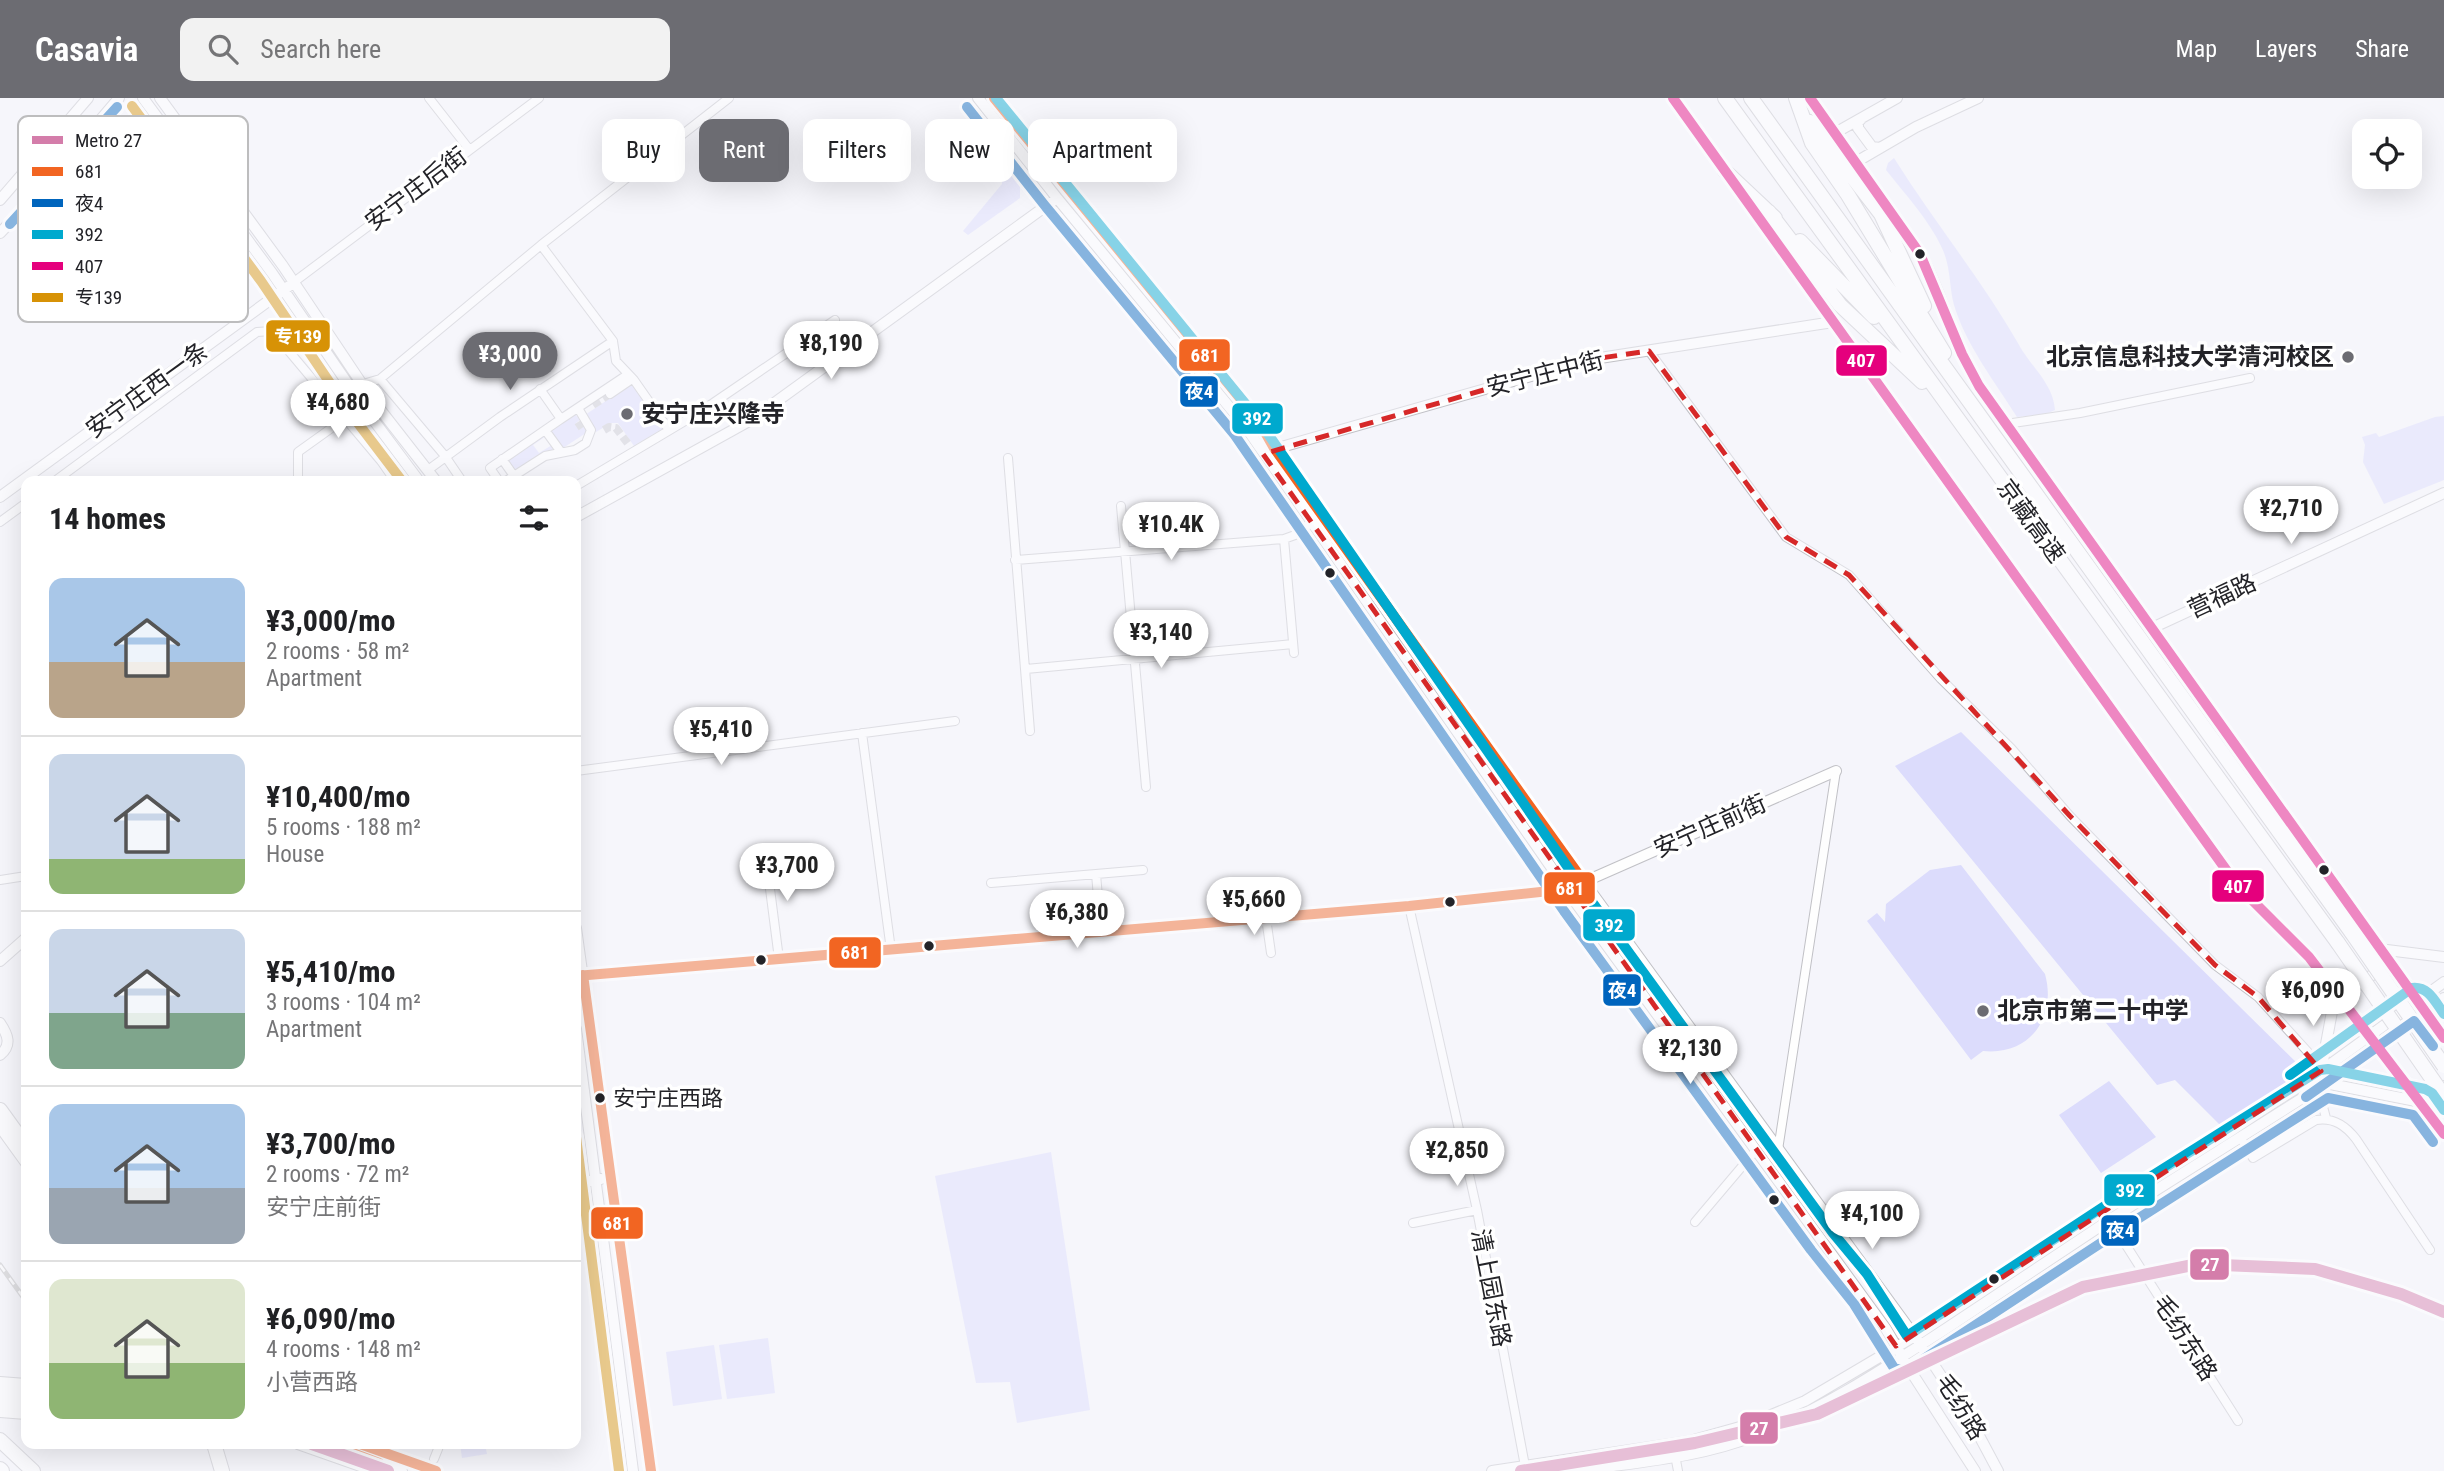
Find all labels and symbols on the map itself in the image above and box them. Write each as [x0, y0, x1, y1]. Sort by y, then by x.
legend [18, 116, 248, 322]
text: Metro 27 [75, 129, 142, 152]
street label: 安宁庄后街 [360, 142, 472, 236]
text: 681 [75, 160, 103, 183]
text: 夜4 [75, 192, 103, 215]
text: 392 [75, 223, 103, 246]
unlabelled marker [1913, 247, 1927, 261]
text: 407 [75, 255, 103, 278]
text: 专139 [75, 286, 122, 309]
line badge: 专139 [265, 319, 331, 353]
pin: ¥8,190 [774, 322, 888, 381]
text: 专139 [274, 325, 322, 348]
pin: ¥3,000 [453, 332, 567, 392]
street label: 安宁庄西一条 [81, 336, 213, 444]
line badge: 681 [1178, 338, 1231, 372]
place label: 北京信息科技大学清河校区 [2046, 343, 2334, 371]
text: 681 [1191, 344, 1219, 367]
line badge: 407 [1835, 344, 1888, 377]
street label: 安宁庄中街 [1483, 346, 1607, 402]
text: 407 [1847, 349, 1875, 372]
marker: 北京信息科技大学清河校区 [2340, 349, 2356, 365]
line badge: 夜4 [1179, 375, 1219, 408]
pin: ¥4,680 [281, 380, 395, 440]
text: 夜4 [1185, 380, 1213, 403]
place label: 安宁庄兴隆寺 [641, 400, 785, 428]
line badge: 392 [1231, 402, 1284, 435]
marker: 安宁庄兴隆寺 [619, 406, 635, 422]
text: 392 [1243, 407, 1271, 430]
street label: 京藏高速 [1991, 474, 2071, 568]
pin: ¥2,710 [2234, 486, 2348, 546]
pin: ¥10.4K [1114, 503, 1228, 562]
unlabelled marker [1323, 566, 1337, 580]
street label: 营福路 [2183, 568, 2261, 624]
pin: ¥3,140 [1104, 610, 1218, 670]
pin: ¥5,410 [664, 708, 778, 767]
street label: 安宁庄前街 [1649, 789, 1771, 863]
pin: ¥3,700 [730, 844, 844, 903]
unlabelled marker [2317, 863, 2331, 877]
line badge: 407 [2211, 869, 2265, 903]
line badge: 681 [1543, 871, 1596, 905]
text: 407 [2224, 875, 2252, 898]
text: 681 [1556, 877, 1584, 900]
pin: ¥5,660 [1197, 878, 1311, 937]
pin: ¥6,380 [1020, 890, 1134, 950]
unlabelled marker [1443, 895, 1457, 909]
line badge: 392 [1582, 908, 1636, 942]
text: 392 [1595, 914, 1623, 937]
line badge: 681 [828, 936, 882, 969]
unlabelled marker [922, 939, 936, 953]
text: 681 [841, 941, 869, 964]
unlabelled marker [754, 953, 768, 967]
pin: ¥6,090 [2256, 968, 2370, 1028]
line badge: 夜4 [1602, 973, 1642, 1007]
text: 夜4 [1608, 979, 1636, 1002]
place label: 北京市第二十中学 [1997, 997, 2189, 1025]
marker: 北京市第二十中学 [1975, 1003, 1991, 1019]
pin: ¥2,130 [1633, 1026, 1747, 1086]
place label: 安宁庄西路 [613, 1086, 723, 1111]
marker: 安宁庄西路 [593, 1091, 607, 1105]
pin: ¥2,850 [1400, 1128, 1514, 1188]
line badge: 392 [2103, 1173, 2156, 1207]
text: 392 [2116, 1179, 2144, 1202]
pin: ¥4,100 [1815, 1192, 1929, 1251]
unlabelled marker [1767, 1193, 1781, 1207]
line badge: 681 [590, 1206, 644, 1240]
text: 681 [603, 1212, 631, 1235]
line badge: 夜4 [2100, 1214, 2140, 1247]
text: 夜4 [2106, 1219, 2134, 1242]
street label: 清上园东路 [1466, 1226, 1516, 1350]
line badge: 27 [2189, 1248, 2230, 1281]
text: 27 [2200, 1253, 2220, 1276]
unlabelled marker [1987, 1272, 2001, 1286]
street label: 毛纺东路 [2147, 1290, 2223, 1386]
street label: 毛纺路 [1930, 1369, 1992, 1445]
line badge: 27 [1739, 1411, 1779, 1445]
text: 27 [1749, 1417, 1769, 1440]

